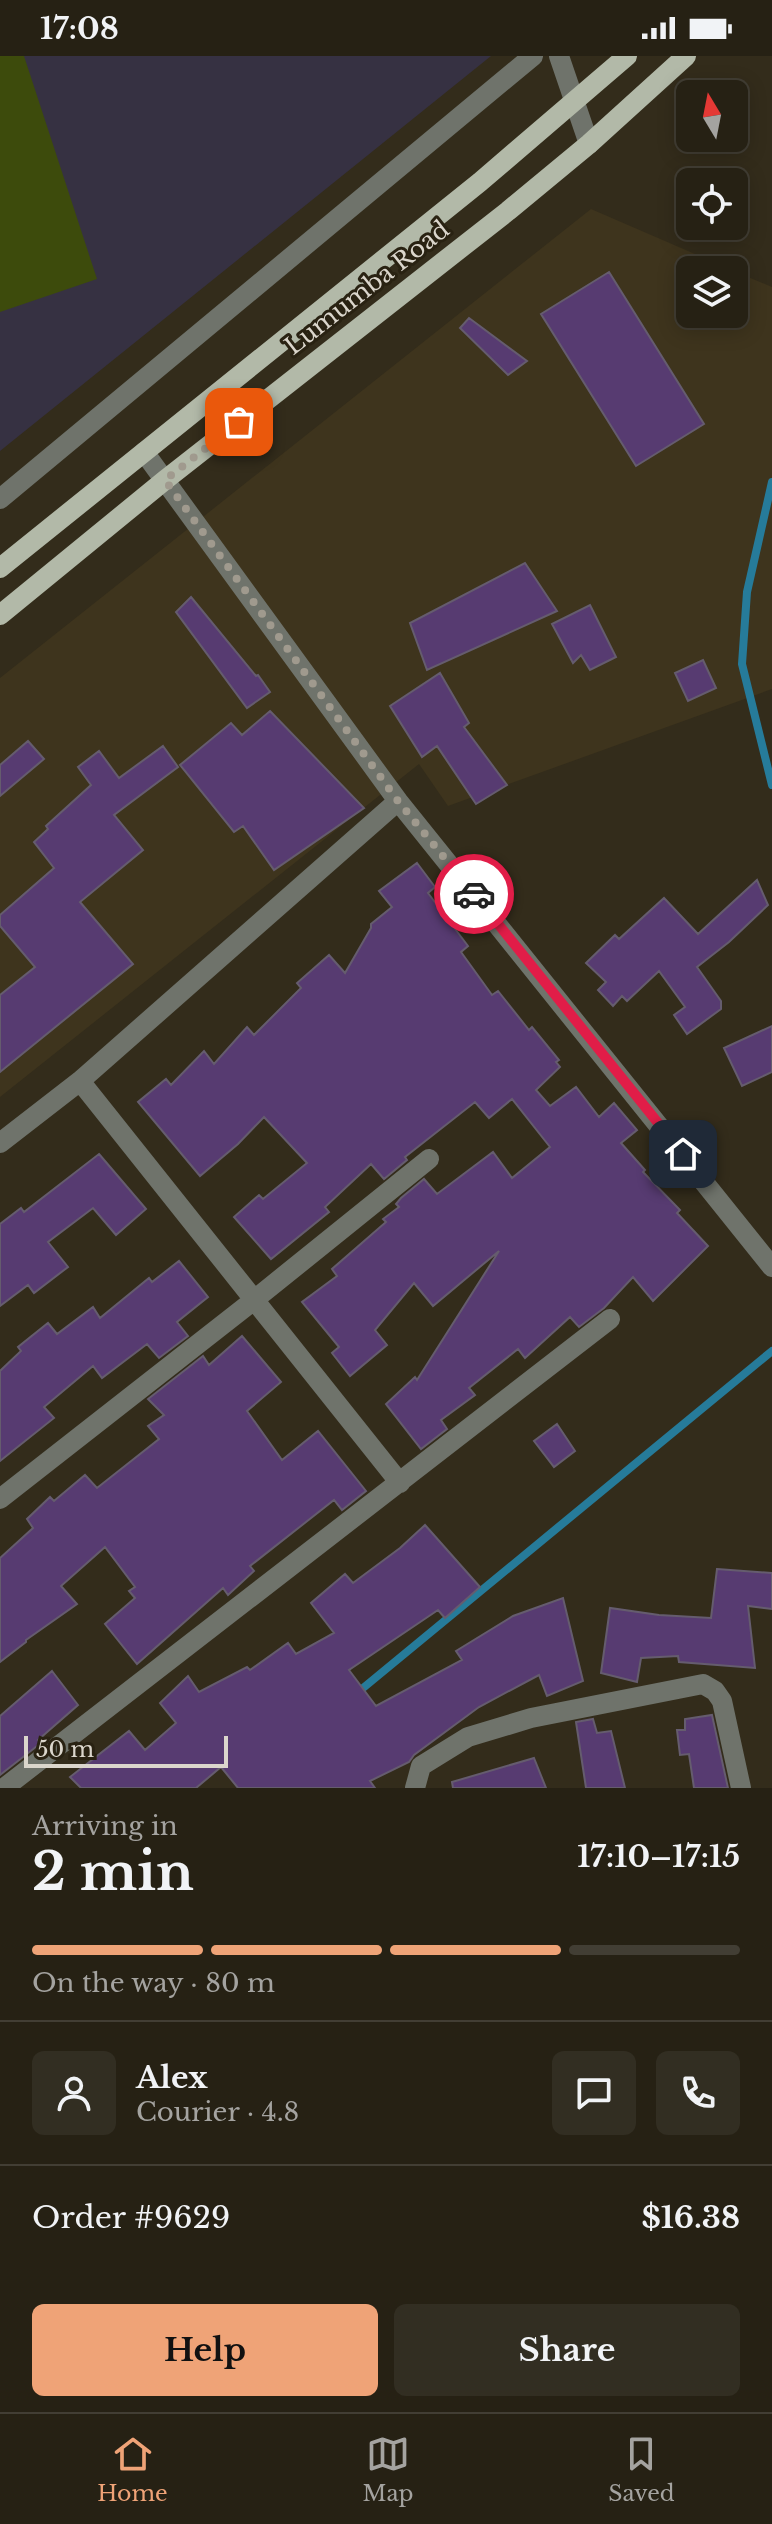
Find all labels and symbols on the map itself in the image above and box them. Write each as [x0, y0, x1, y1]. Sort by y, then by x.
north arrow [676, 80, 748, 152]
street label: Lumumba Road [279, 214, 455, 361]
pin [205, 388, 273, 456]
courier [434, 854, 514, 934]
pin [649, 1120, 717, 1188]
scale bar [24, 1732, 228, 1768]

